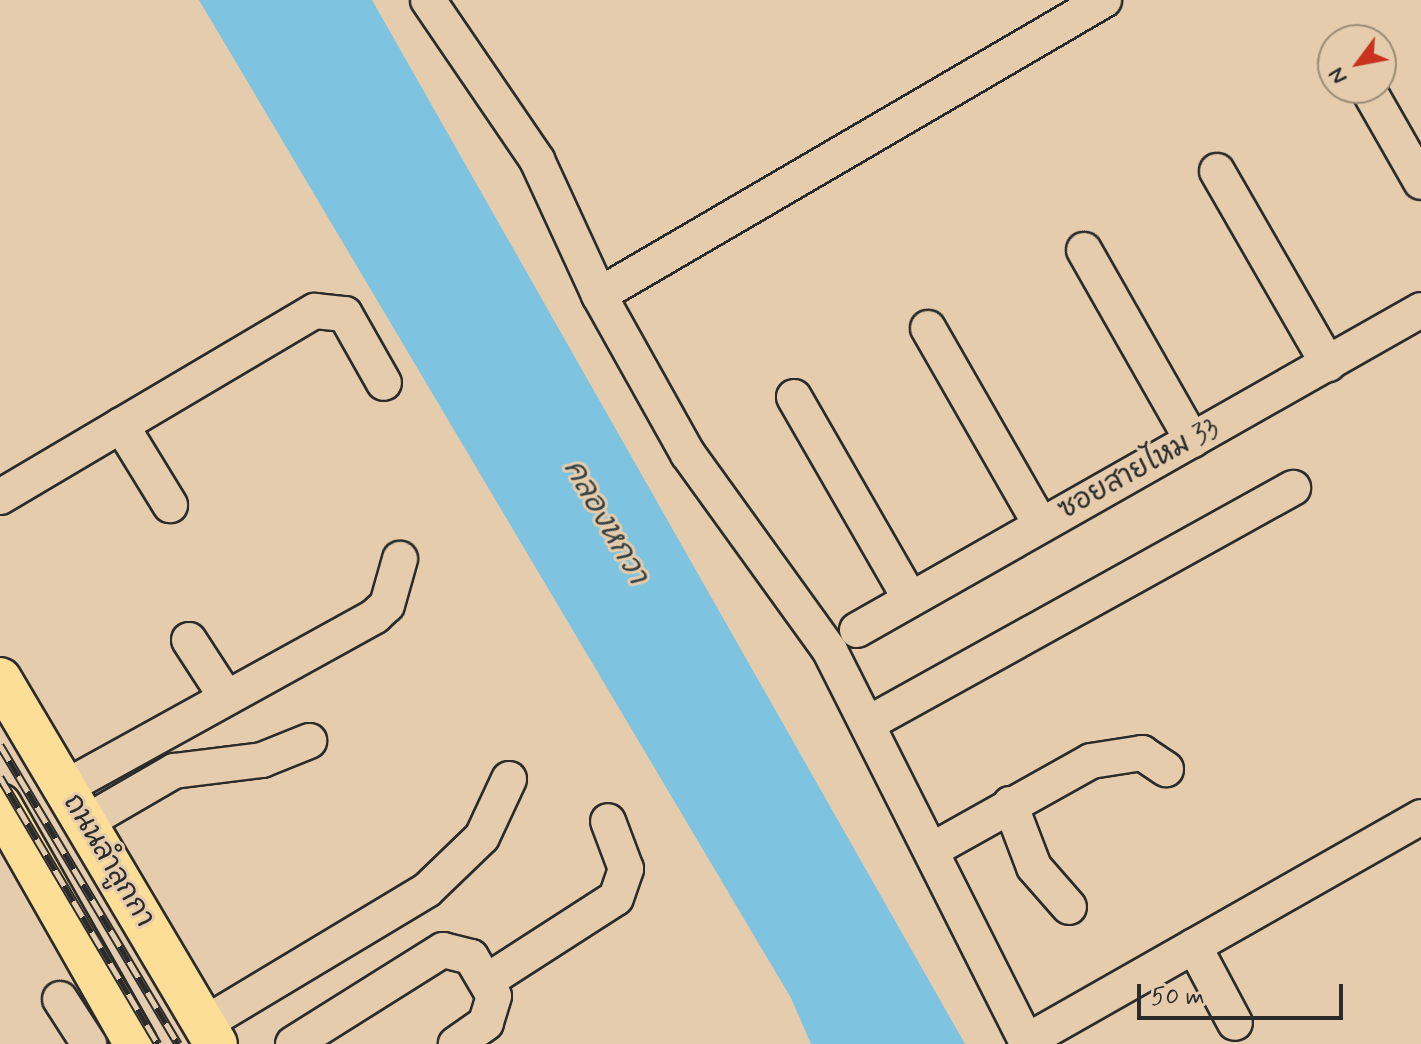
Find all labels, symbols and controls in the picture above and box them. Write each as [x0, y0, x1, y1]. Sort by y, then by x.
north arrow [1317, 24, 1397, 104]
text: N [1323, 62, 1354, 89]
street label: ซอยสายไหม 33 [1053, 412, 1225, 528]
water label: คลองหกวา [555, 453, 655, 591]
street label: ถนนลำลูกกา [55, 788, 161, 934]
scale bar [1141, 968, 1347, 1018]
text: 50 m [1151, 982, 1205, 1013]

